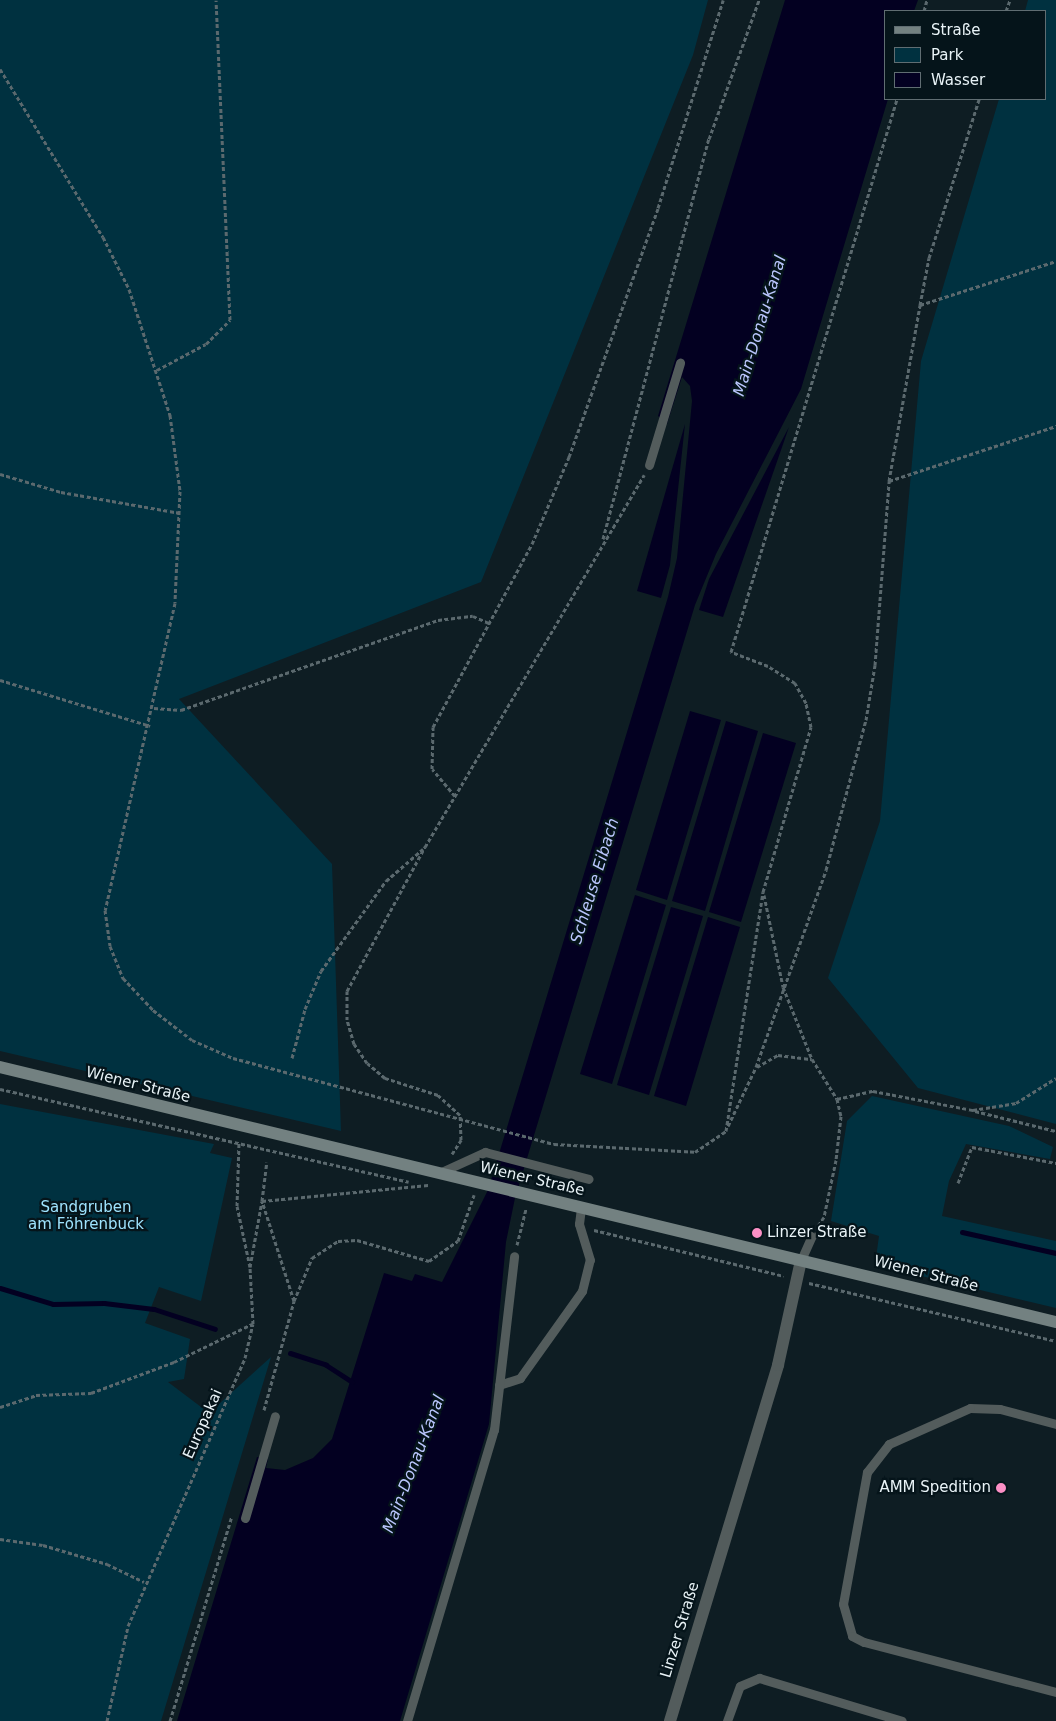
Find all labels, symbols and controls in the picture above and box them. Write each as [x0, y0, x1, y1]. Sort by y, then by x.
legend [884, 10, 1046, 100]
text: Straße [931, 21, 980, 39]
text: Park [931, 46, 963, 64]
text: Wasser [931, 71, 985, 89]
water label: Main-Donau-Kanal [729, 253, 791, 399]
water label: Schleuse Eibach [567, 816, 623, 946]
street label: Wiener Straße [84, 1063, 192, 1107]
street label: Wiener Straße [478, 1158, 586, 1200]
park label: Sandgruben am Föhrenbuck [28, 1198, 144, 1233]
place label: Linzer Straße [767, 1224, 867, 1242]
marker: Linzer Straße [751, 1227, 763, 1239]
street label: Wiener Straße [872, 1252, 980, 1296]
street label: Europakai [180, 1386, 226, 1462]
water label: Main-Donau-Kanal [379, 1392, 449, 1536]
place label: AMM Spedition [879, 1479, 991, 1497]
marker: AMM Spedition [995, 1482, 1007, 1494]
street label: Linzer Straße [657, 1580, 703, 1680]

